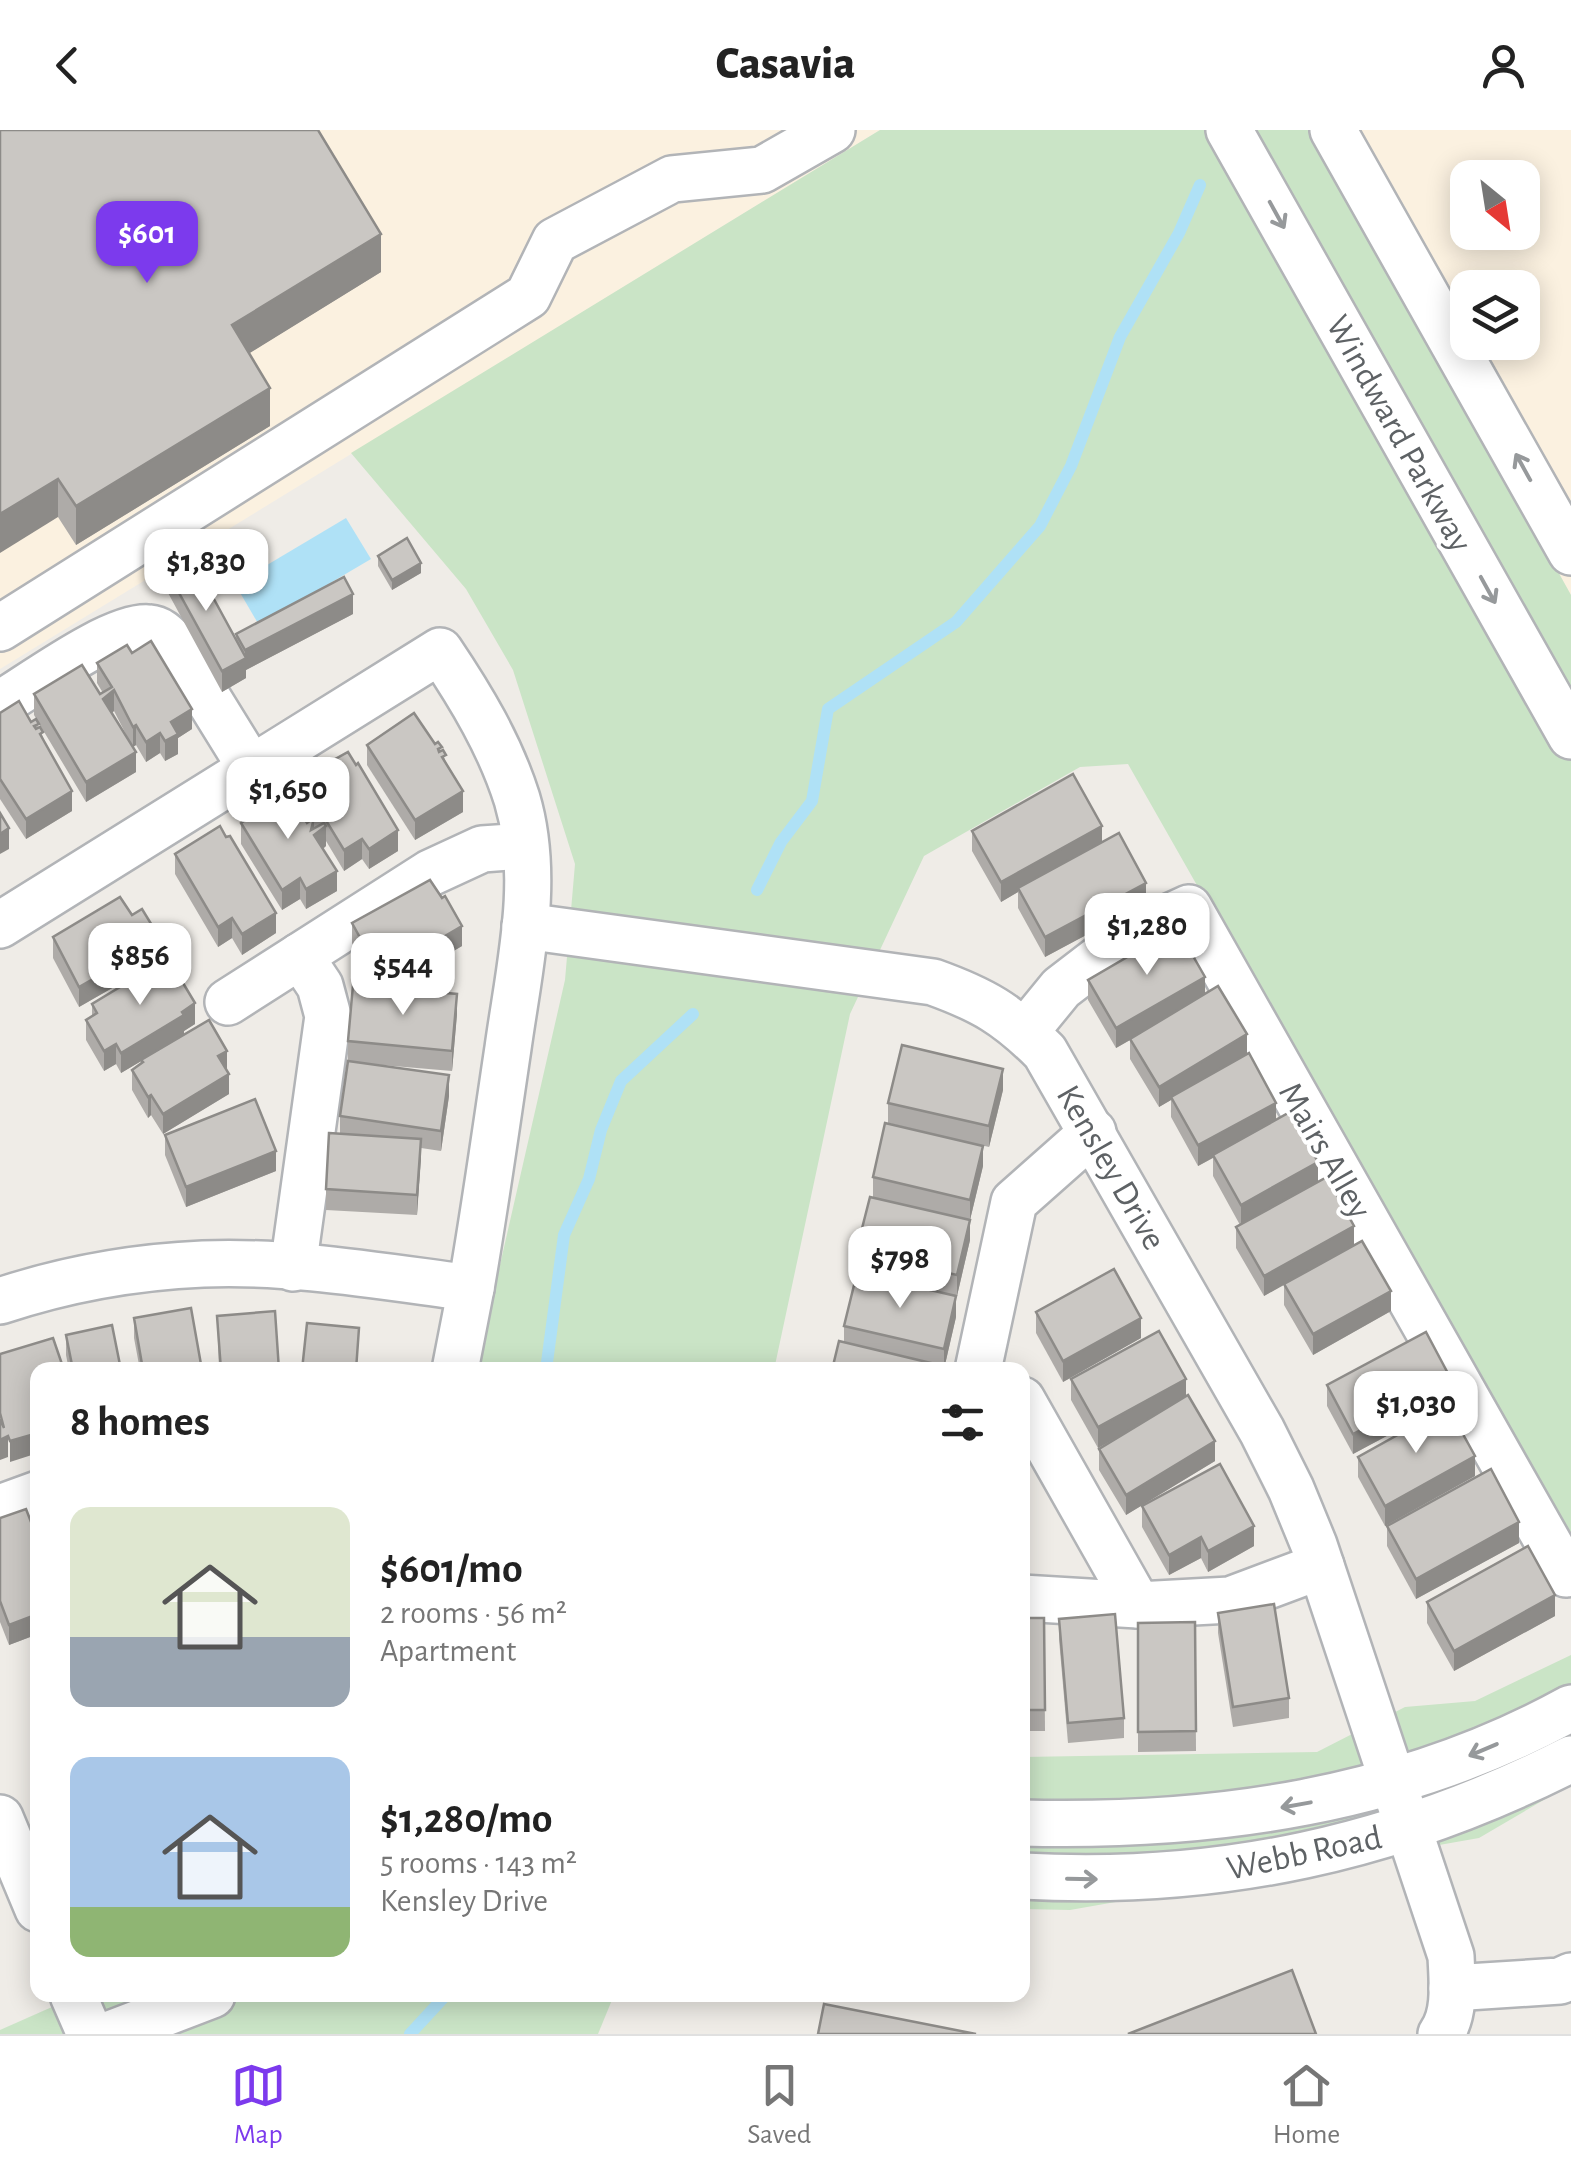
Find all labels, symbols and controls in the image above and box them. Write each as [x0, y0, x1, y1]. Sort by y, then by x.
icon: back [40, 38, 95, 93]
icon: person [1476, 38, 1531, 93]
text: Casavia [716, 42, 855, 87]
north arrow [1450, 160, 1540, 250]
map controls [1450, 160, 1540, 360]
one-way arrow [1267, 200, 1287, 229]
pin: $601 [88, 201, 206, 286]
text: $601 [118, 217, 176, 249]
button: layers [1450, 270, 1540, 360]
street label: Windward Parkway [1319, 310, 1478, 558]
one-way arrow [1513, 453, 1533, 483]
pin: $1,830 [125, 529, 287, 614]
text: $1,830 [166, 545, 246, 577]
one-way arrow [1478, 575, 1498, 604]
pin: $1,650 [207, 757, 369, 842]
text: $1,650 [248, 773, 328, 805]
pin: $1,280 [1066, 893, 1228, 978]
text: $1,280 [1107, 909, 1187, 941]
pin: $856 [81, 923, 199, 1008]
pin: $544 [344, 933, 462, 1018]
text: $856 [110, 939, 170, 971]
text: $544 [373, 949, 433, 981]
street label: Mairs Alley [1272, 1077, 1378, 1225]
street label: Kensley Drive [1050, 1079, 1172, 1256]
pin: $798 [841, 1226, 959, 1311]
text: $798 [870, 1242, 930, 1274]
pin: $1,030 [1335, 1371, 1497, 1456]
text: $1,030 [1376, 1387, 1456, 1419]
icon: filters [935, 1395, 990, 1450]
text: 8 homes [70, 1401, 210, 1443]
icon: home [150, 1547, 270, 1667]
text: $601/mo [380, 1548, 523, 1590]
text: 2 rooms · 56 m² [380, 1597, 567, 1629]
text: Apartment [380, 1635, 516, 1667]
one-way arrow [1468, 1742, 1499, 1760]
one-way arrow [1280, 1796, 1313, 1815]
icon: home [150, 1797, 270, 1917]
text: $1,280/mo [380, 1798, 553, 1840]
street label: Webb Road [1224, 1820, 1385, 1887]
text: 5 rooms · 143 m² [380, 1847, 577, 1879]
one-way arrow [1064, 1870, 1097, 1888]
text: Kensley Drive [380, 1885, 548, 1917]
tab: Map [231, 2058, 286, 2152]
tab: Saved [747, 2058, 811, 2152]
tab: Home [1273, 2058, 1340, 2152]

